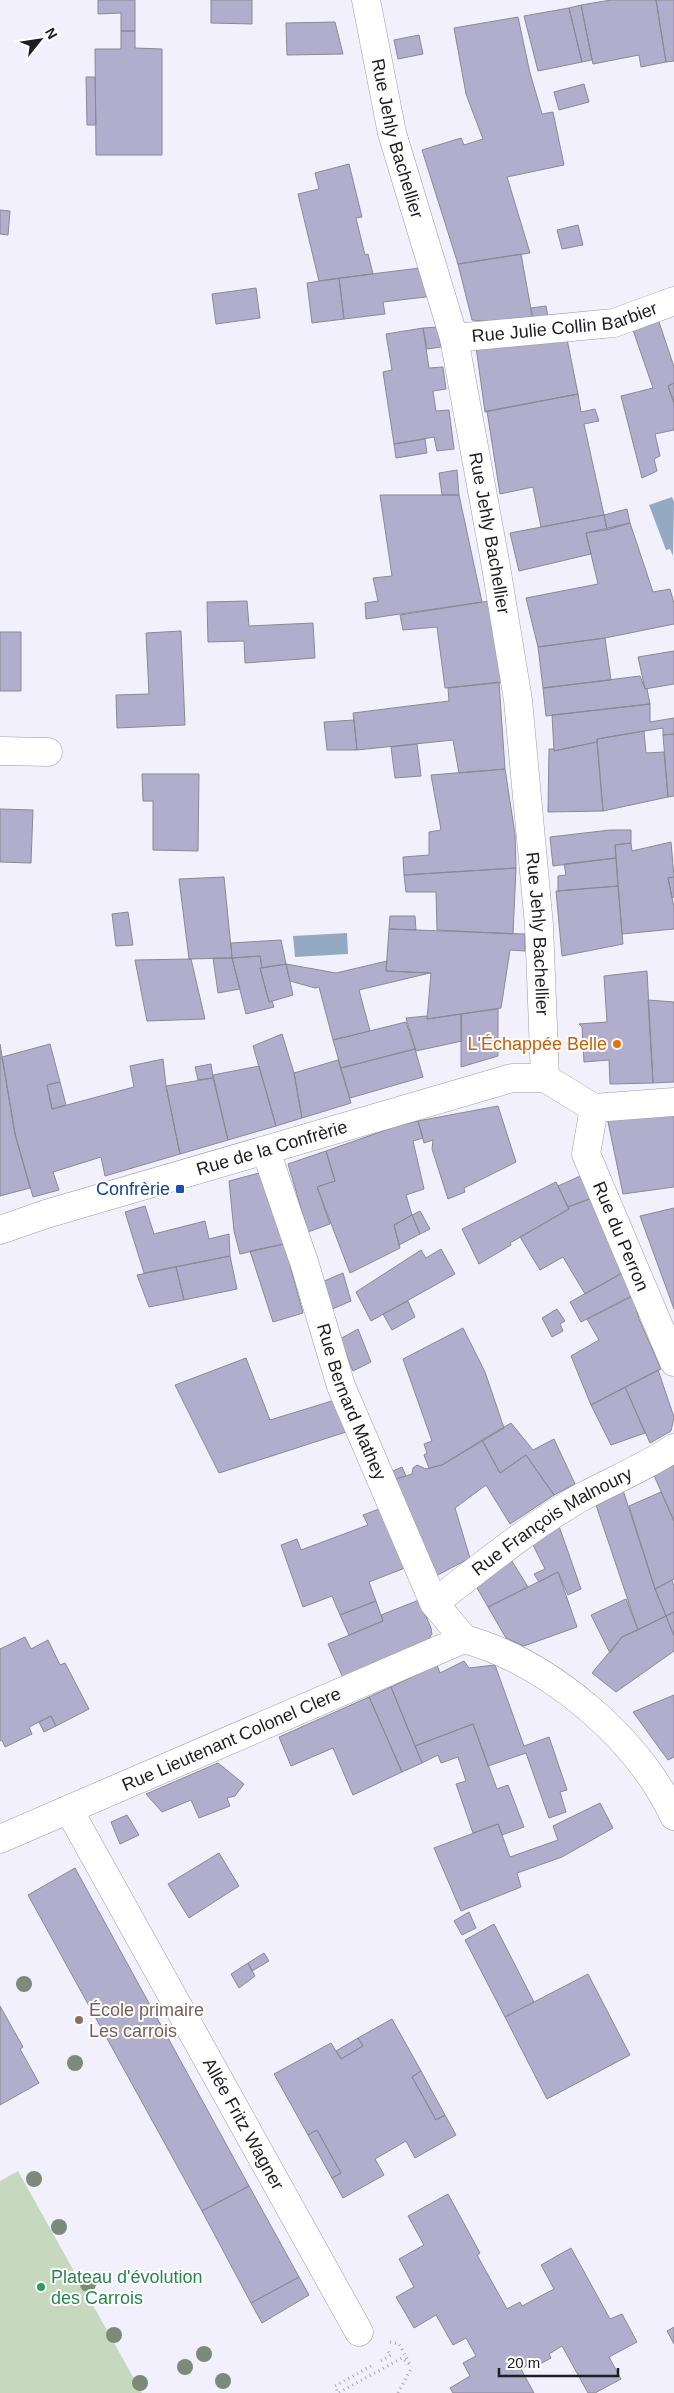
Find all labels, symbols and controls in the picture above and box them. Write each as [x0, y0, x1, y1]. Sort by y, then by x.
north arrow [15, 15, 65, 65]
text: N [42, 25, 61, 42]
street label: Rue Jehly Bachellier [368, 57, 427, 221]
street label: Rue Julie Collin Barbier [471, 298, 660, 346]
street label: Rue Jehly Bachellier [465, 451, 514, 616]
street label: Rue Jehly Bachellier [522, 851, 553, 1016]
place label: L'Échappée Belle [467, 1034, 607, 1054]
marker: L'Échappée Belle [611, 1038, 623, 1050]
street label: Rue de la Confrèrie [194, 1117, 350, 1180]
street label: Rue du Perron [589, 1178, 653, 1294]
place label: Confrèrie [96, 1179, 170, 1199]
marker: Confrèrie [174, 1183, 186, 1195]
street label: Rue Bernard Mathey [313, 1321, 390, 1483]
street label: Rue François Malnoury [468, 1463, 635, 1580]
street label: Rue Lieutenant Colonel Clere [119, 1683, 344, 1795]
place label: École primaire Les carrois [89, 2000, 204, 2041]
marker: École primaire Les carrois [73, 2014, 85, 2026]
street label: Allée Fritz Wagner [199, 2055, 288, 2193]
place label: Plateau d'évolution des Carrois [51, 2267, 203, 2308]
marker: Plateau d'évolution des Carrois [35, 2281, 47, 2293]
scale bar [499, 2346, 618, 2378]
text: 20 m [507, 2354, 540, 2371]

